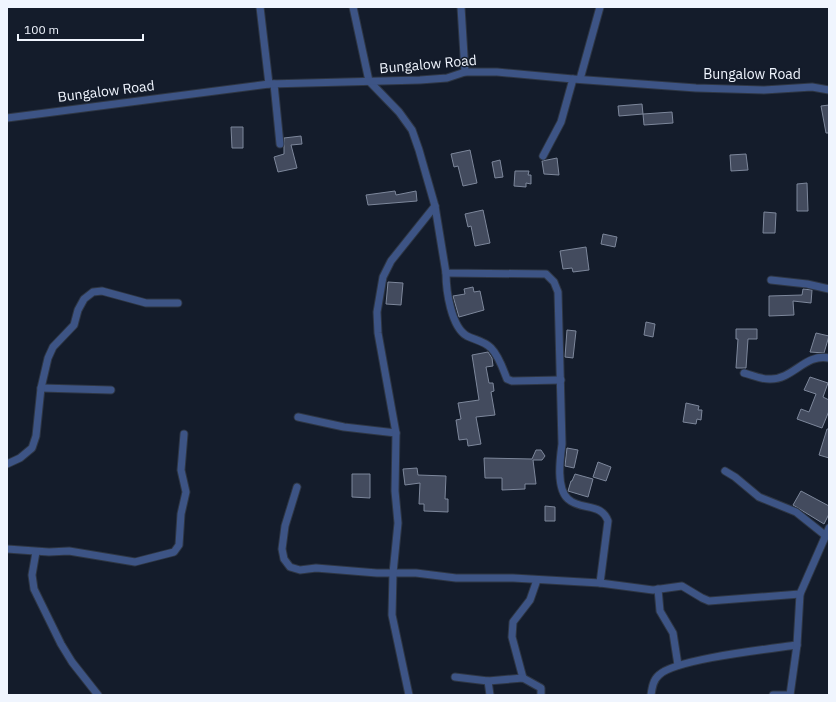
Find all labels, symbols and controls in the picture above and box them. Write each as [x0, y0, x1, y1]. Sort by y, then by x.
scale bar [18, 16, 143, 42]
text: 100 m [24, 22, 59, 37]
street label: Bungalow Road [379, 51, 477, 77]
street label: Bungalow Road [703, 65, 801, 83]
street label: Bungalow Road [56, 76, 156, 106]

